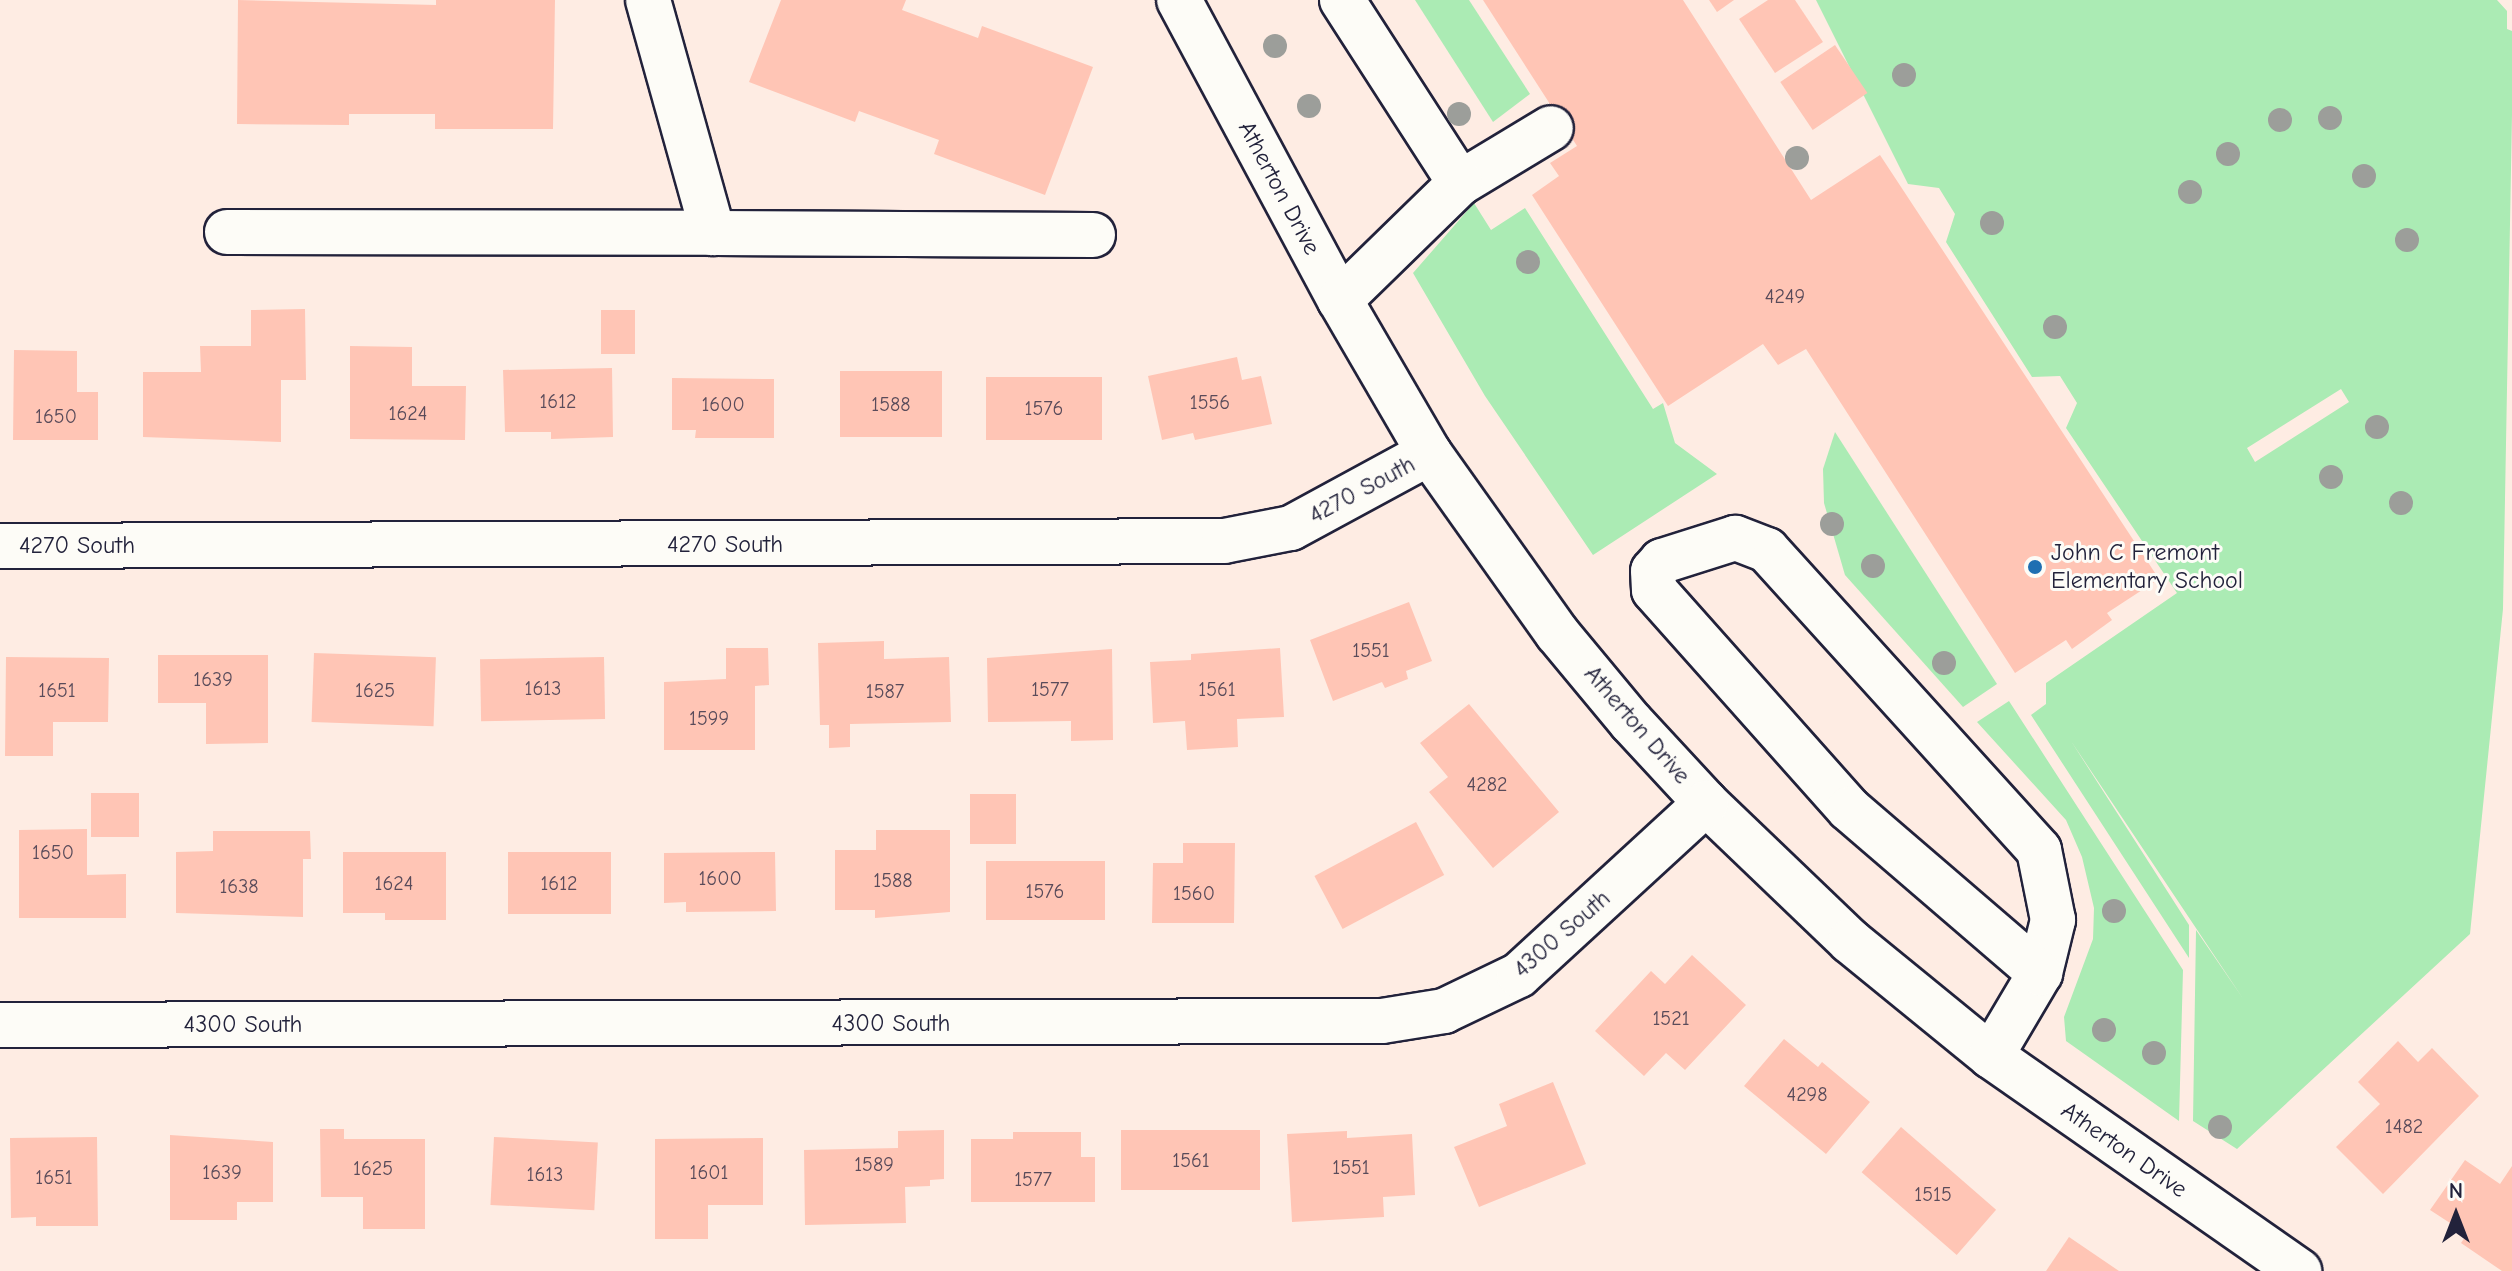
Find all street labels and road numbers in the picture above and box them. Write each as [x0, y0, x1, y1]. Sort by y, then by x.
street label: Atherton Drive [1232, 116, 1326, 260]
street label: 4270 South [1304, 450, 1420, 530]
street label: 4270 South [667, 531, 783, 559]
street label: 4270 South [19, 532, 135, 560]
street label: Atherton Drive [1578, 660, 1696, 790]
street label: 4300 South [1508, 884, 1616, 984]
street label: 4300 South [832, 1010, 950, 1038]
street label: 4300 South [184, 1011, 302, 1039]
street label: Atherton Drive [2056, 1096, 2192, 1204]

